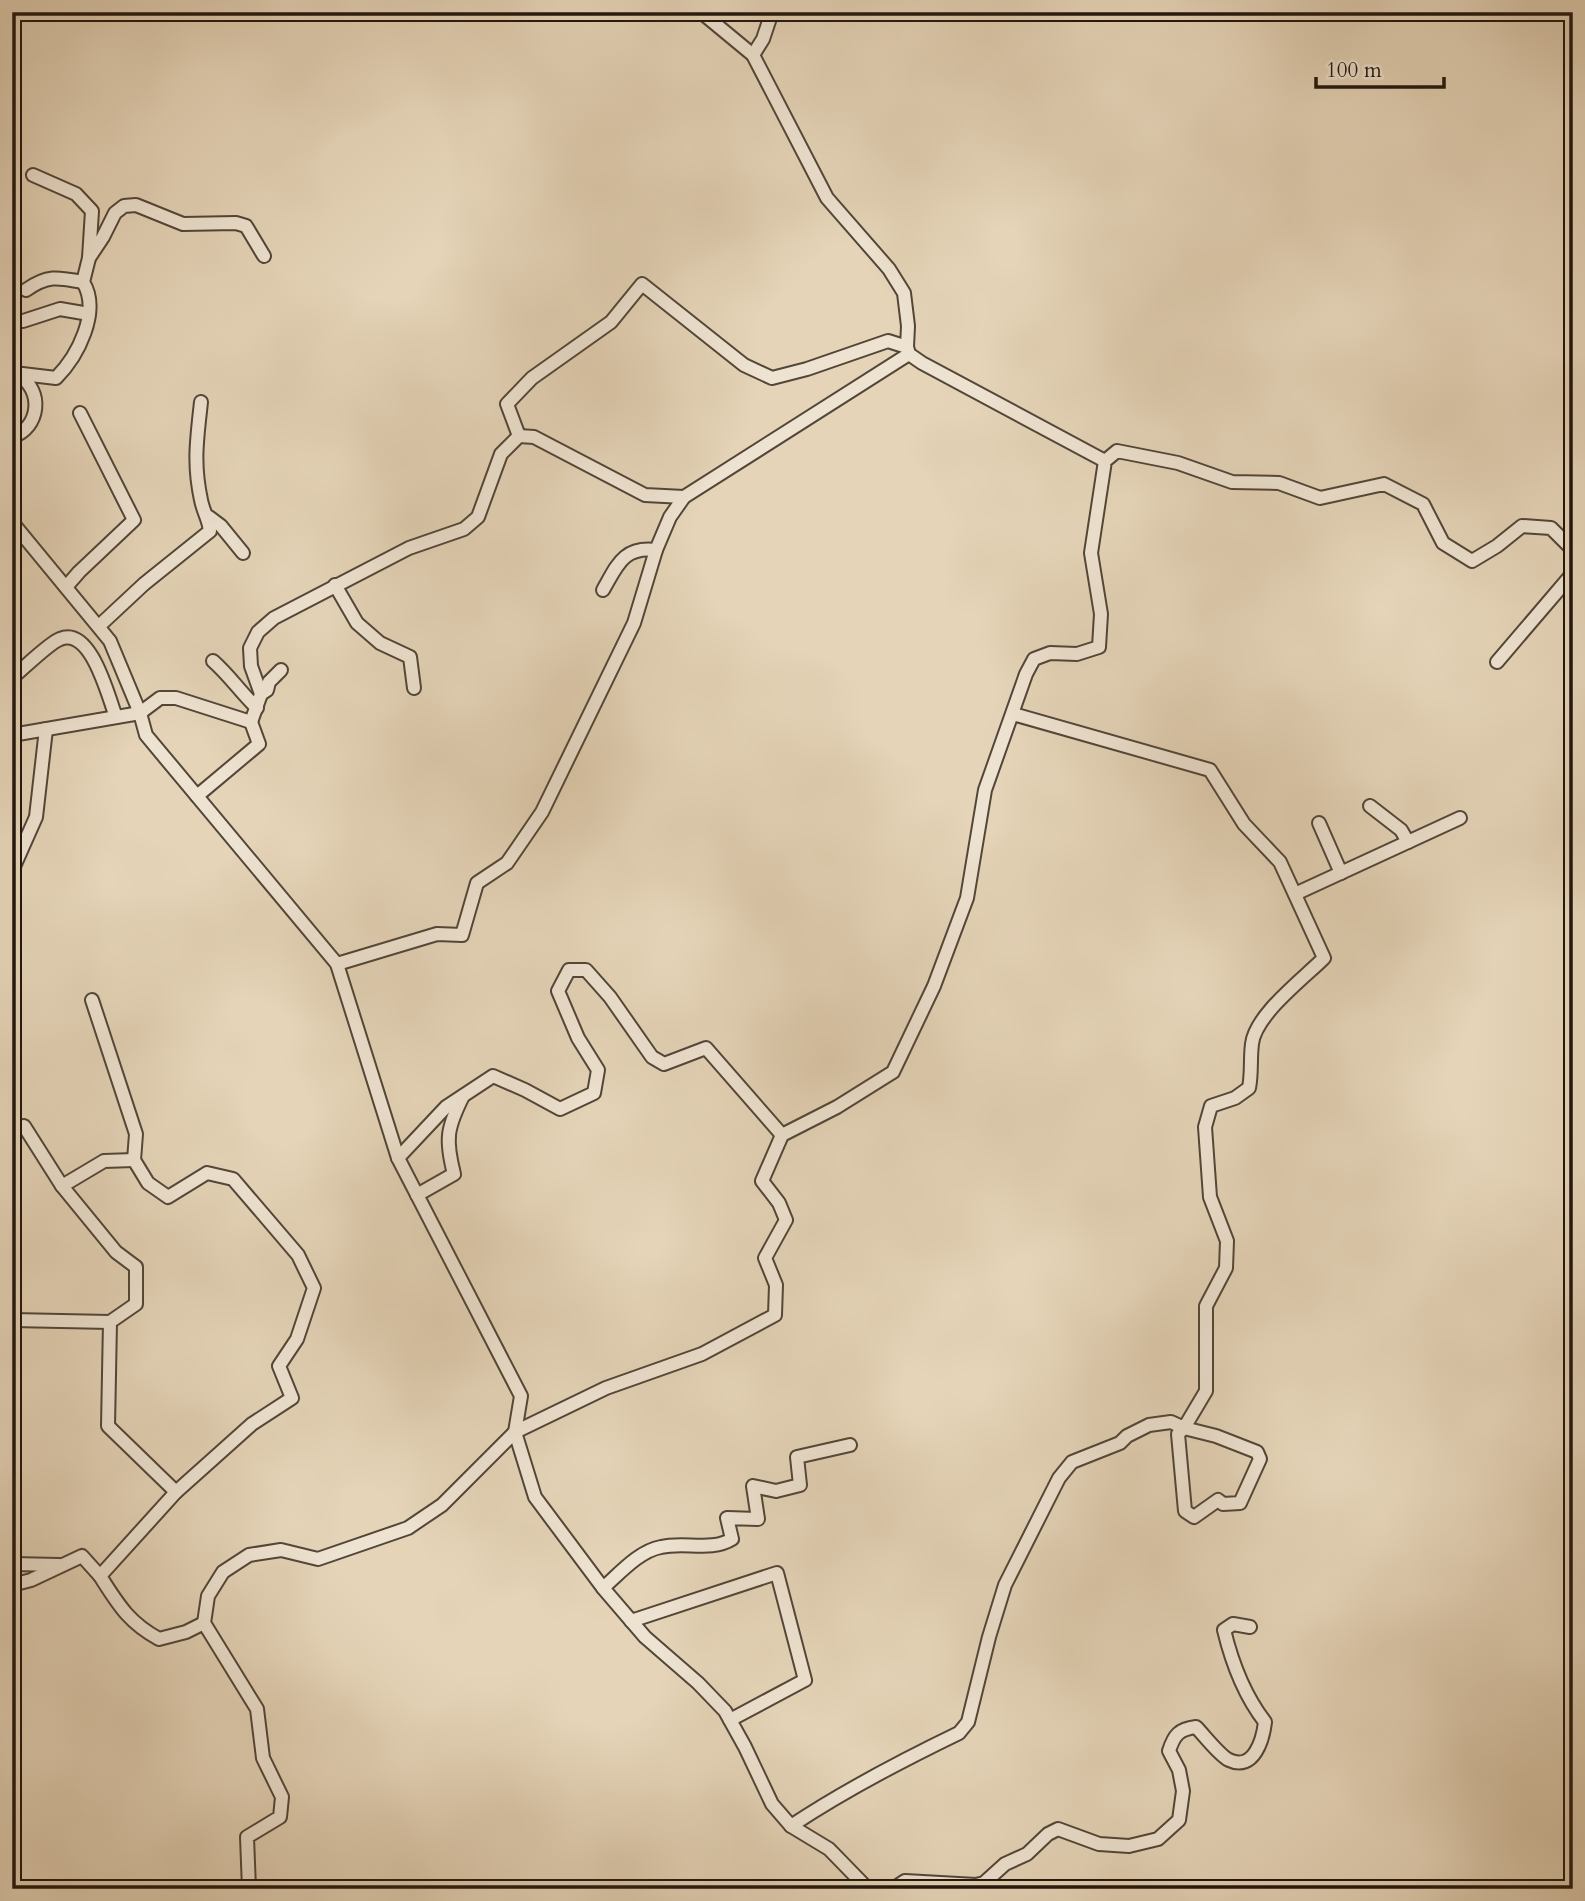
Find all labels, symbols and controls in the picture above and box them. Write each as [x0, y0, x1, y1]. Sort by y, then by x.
scale bar [1316, 46, 1443, 90]
text: 100 m [1326, 56, 1382, 85]

